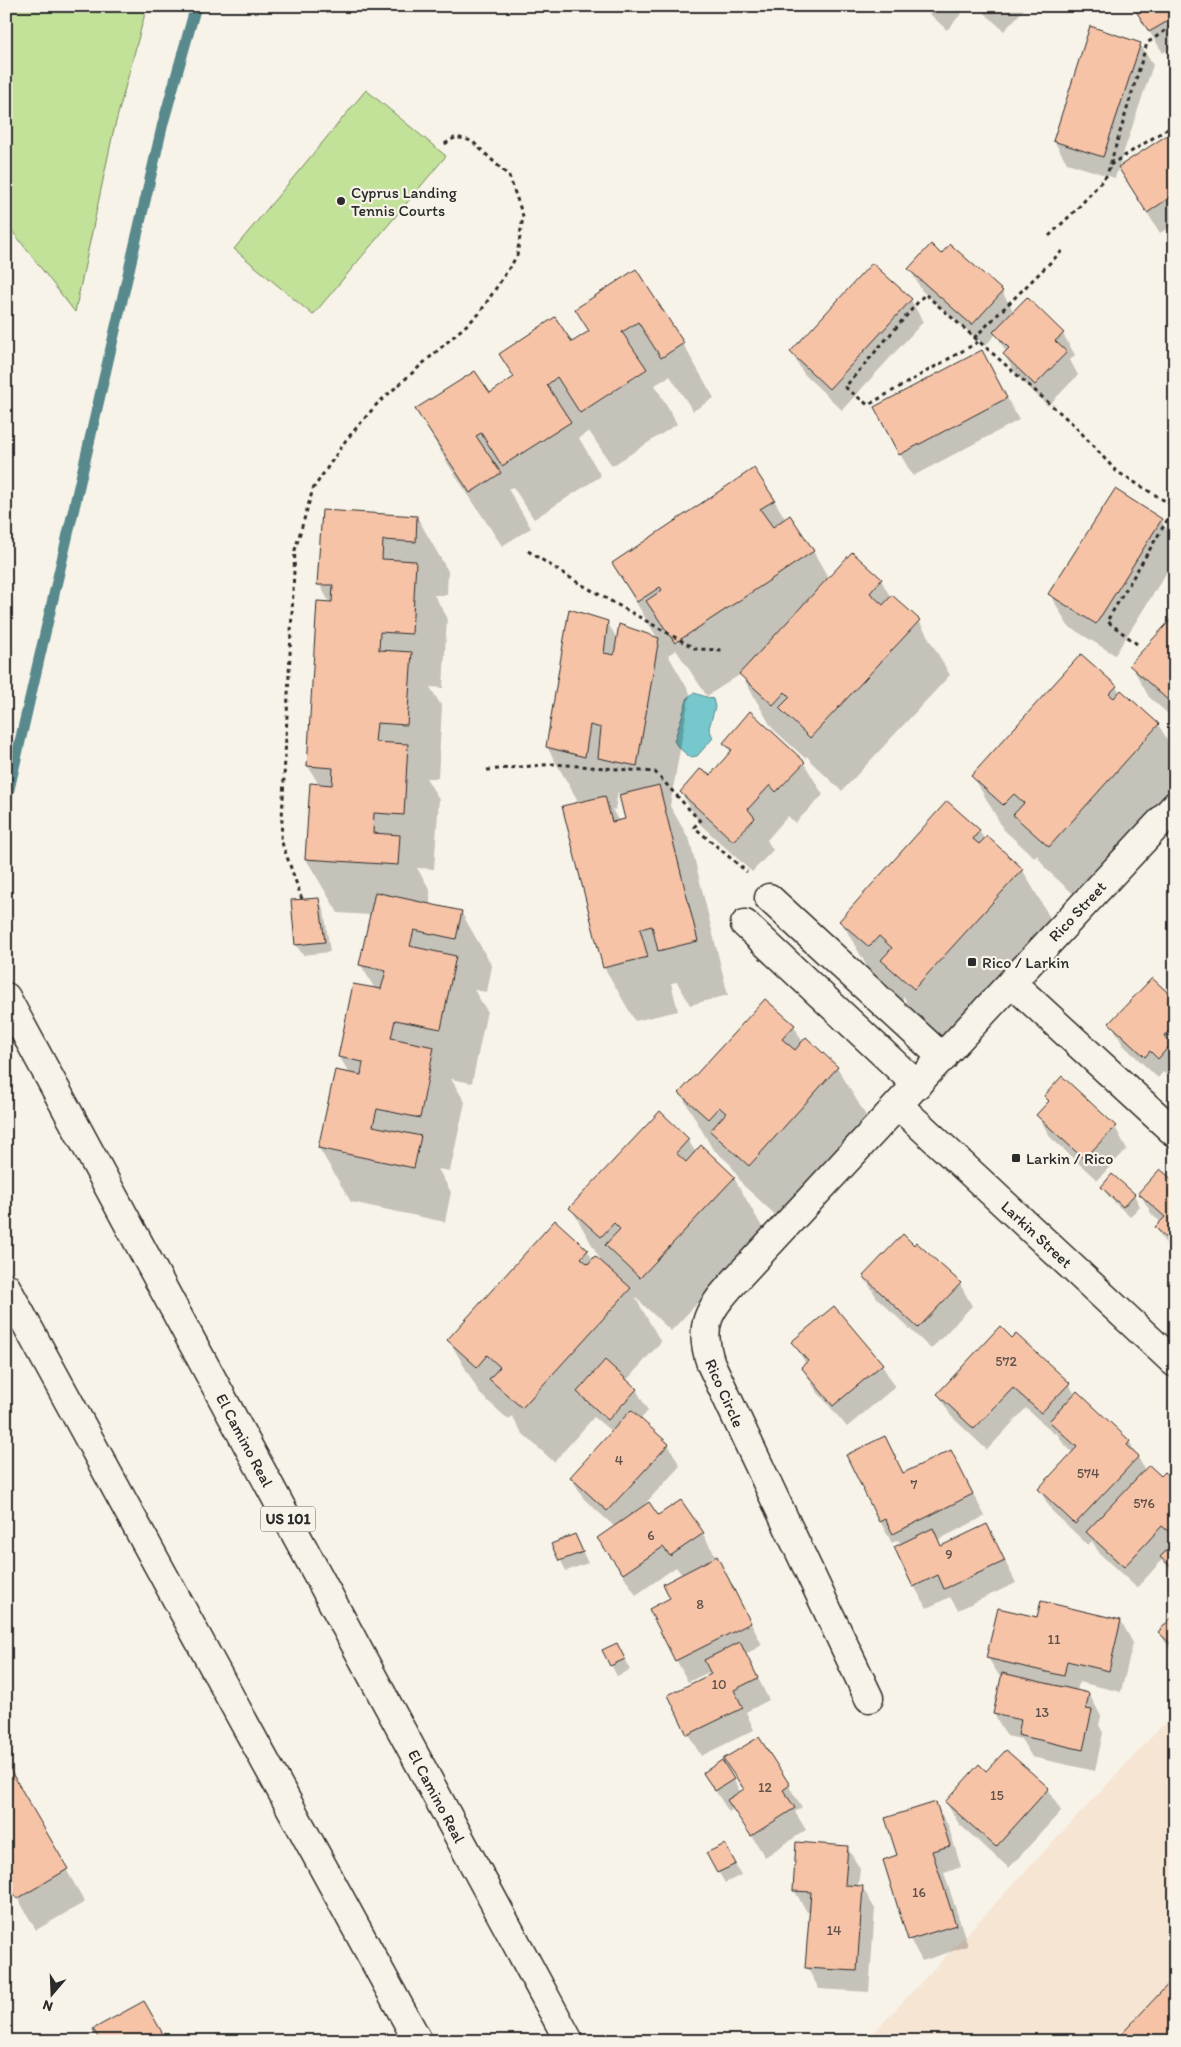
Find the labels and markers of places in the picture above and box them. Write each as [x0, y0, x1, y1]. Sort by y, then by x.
place label: Cyprus Landing Tennis Courts [351, 183, 458, 220]
marker: Cyprus Landing Tennis Courts [335, 195, 347, 207]
place label: Rico / Larkin [982, 953, 1069, 972]
marker: Rico / Larkin [966, 956, 978, 968]
place label: Larkin / Rico [1026, 1149, 1113, 1168]
marker: Larkin / Rico [1010, 1152, 1022, 1164]

